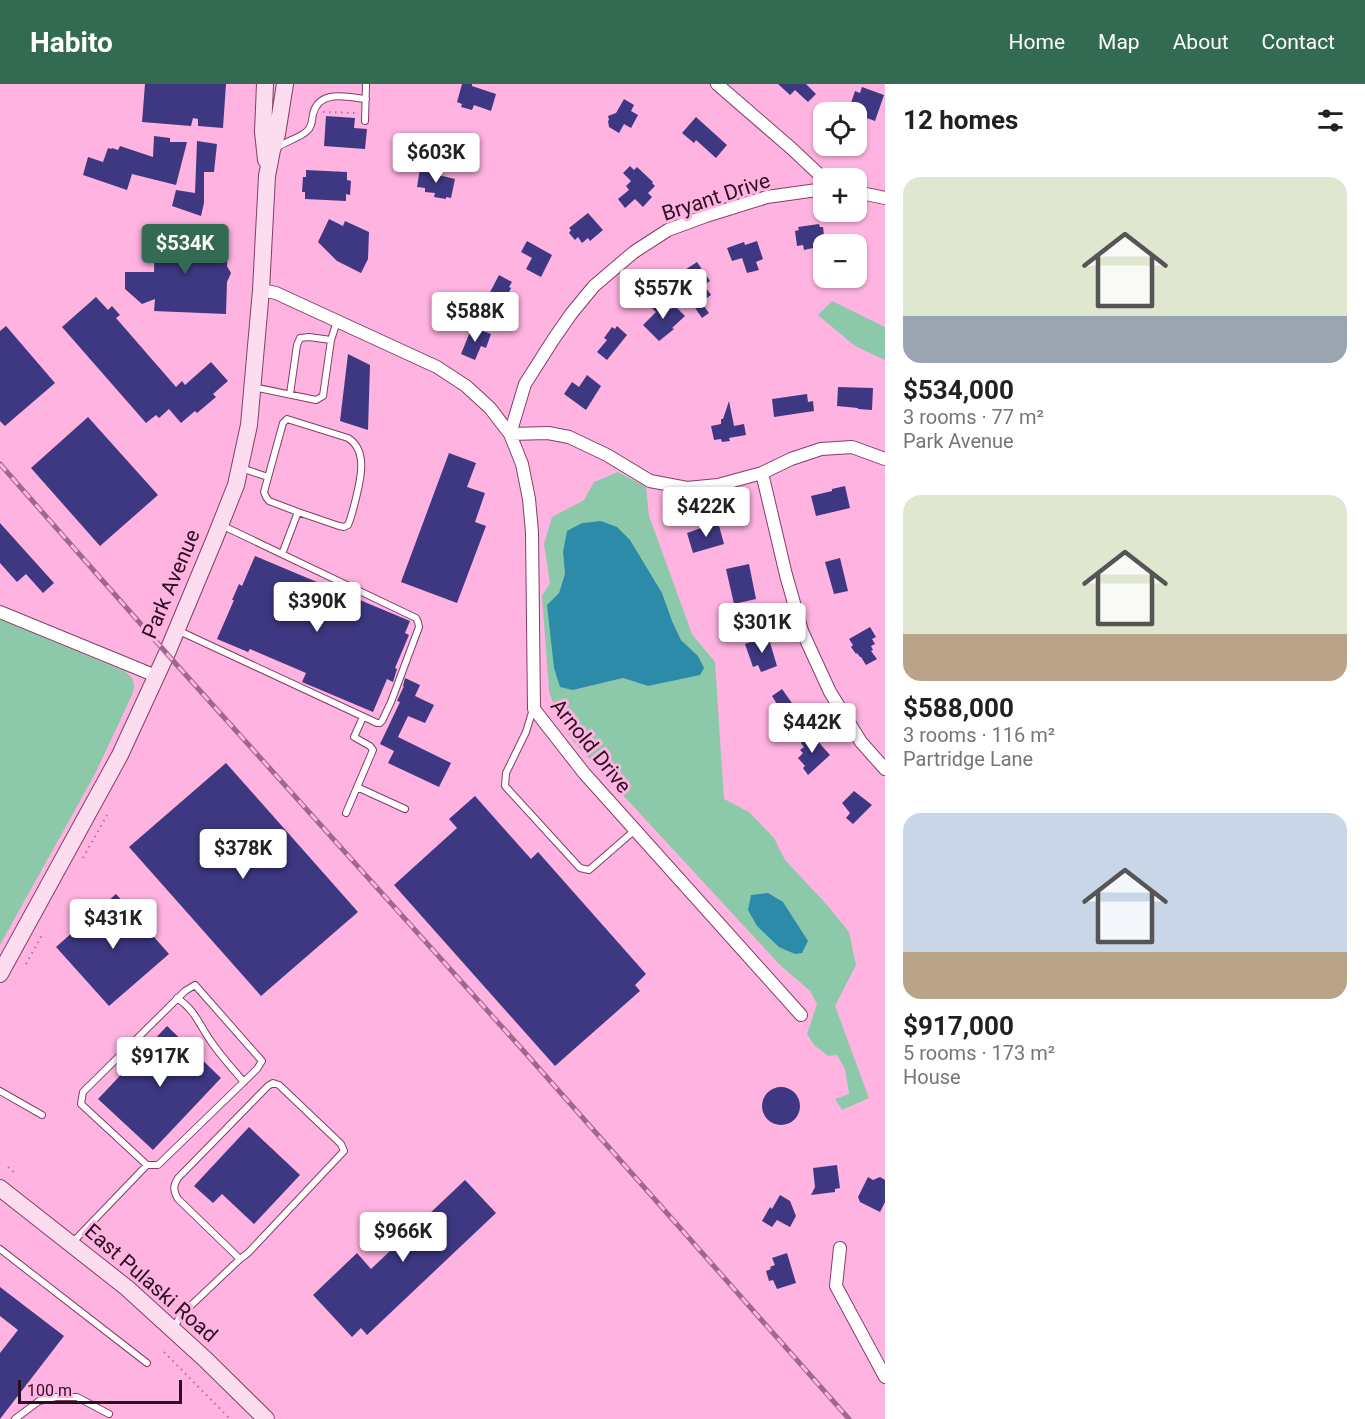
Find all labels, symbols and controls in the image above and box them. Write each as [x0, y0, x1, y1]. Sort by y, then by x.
text: Habito [30, 26, 113, 59]
text: Home [1009, 30, 1065, 54]
text: Map [1098, 30, 1140, 54]
text: About [1173, 30, 1229, 54]
text: Contact [1262, 30, 1335, 54]
map controls [813, 102, 867, 288]
button: locate [813, 102, 867, 156]
icon: filters [1314, 104, 1347, 137]
text: 12 homes [903, 105, 1018, 135]
pin: $603K [394, 133, 478, 184]
text: $603K [407, 140, 465, 164]
street label: Bryant Drive [659, 168, 773, 226]
button: + [813, 168, 867, 222]
icon: home [1071, 216, 1179, 324]
pin: $534K [143, 224, 227, 275]
text: $534K [156, 231, 214, 255]
button: − [813, 234, 867, 288]
pin: $557K [621, 269, 705, 320]
text: $557K [634, 276, 692, 300]
pin: $588K [433, 292, 517, 343]
text: $588K [446, 299, 504, 323]
text: $534,000 [903, 375, 1014, 405]
text: 3 rooms · 77 m² [903, 405, 1044, 429]
text: Park Avenue [903, 429, 1014, 453]
pin: $422K [664, 487, 748, 538]
text: $422K [677, 494, 735, 518]
street label: Park Avenue [137, 526, 205, 642]
icon: home [1071, 534, 1179, 642]
pin: $390K [275, 582, 359, 633]
text: $390K [288, 589, 346, 613]
pin: $301K [720, 603, 804, 654]
text: $301K [733, 610, 791, 634]
text: $588,000 [903, 693, 1014, 723]
street label: Arnold Drive [546, 694, 636, 798]
pin: $442K [770, 703, 854, 754]
text: $442K [783, 710, 841, 734]
text: 3 rooms · 116 m² [903, 723, 1055, 747]
text: Partridge Lane [903, 747, 1033, 771]
pin: $378K [201, 829, 285, 880]
text: $378K [214, 836, 272, 860]
icon: home [1071, 852, 1179, 960]
pin: $431K [71, 899, 155, 950]
text: $431K [84, 906, 142, 930]
text: $917,000 [903, 1011, 1014, 1041]
pin: $917K [118, 1037, 202, 1088]
text: 5 rooms · 173 m² [903, 1041, 1055, 1065]
text: $917K [131, 1044, 189, 1068]
text: House [903, 1065, 961, 1089]
pin: $966K [361, 1212, 445, 1263]
street label: East Pulaski Road [80, 1219, 222, 1347]
text: $966K [374, 1219, 432, 1243]
scale bar [18, 1377, 182, 1404]
text: 100 m [27, 1381, 72, 1400]

